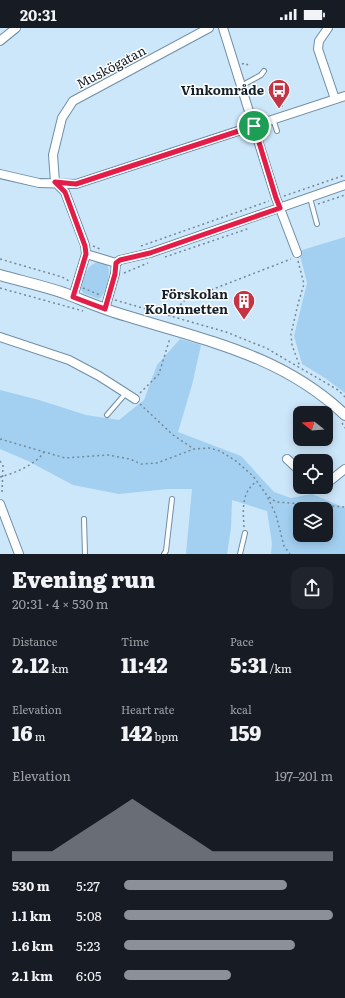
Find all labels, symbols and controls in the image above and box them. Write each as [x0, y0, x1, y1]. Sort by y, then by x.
text: 20:31 [20, 3, 57, 26]
street label: Muskögatan [73, 40, 149, 93]
bus stop icon: Vinkområde [266, 77, 292, 110]
place label: Vinkområde [181, 80, 264, 99]
pin [237, 109, 271, 143]
icon: arrive [243, 115, 265, 137]
place label: Förskolan Kolonnetten [145, 284, 228, 318]
building icon: Förskolan Kolonnetten [231, 288, 257, 321]
north arrow [293, 406, 333, 446]
map controls [293, 406, 333, 542]
button: locate [293, 454, 333, 494]
button: layers [293, 502, 333, 542]
text: Evening run [12, 562, 155, 595]
button: share [291, 567, 333, 609]
text: 20:31 · 4 × 530 m [12, 594, 108, 613]
text: Distance [12, 633, 57, 649]
text: Time [121, 633, 149, 649]
text: Pace [230, 633, 254, 649]
text: 2.12 [12, 649, 49, 679]
text: 11:42 [121, 649, 168, 679]
text: 5:31 [230, 649, 267, 679]
text: km [49, 660, 69, 676]
text: /km [267, 660, 292, 676]
text: Elevation [12, 701, 62, 717]
text: Heart rate [121, 701, 174, 717]
text: kcal [230, 701, 252, 717]
text: 16 [12, 717, 33, 747]
text: 142 [121, 717, 152, 747]
text: 159 [230, 717, 261, 747]
text: m [33, 728, 45, 744]
text: bpm [152, 728, 179, 744]
text: Elevation [12, 766, 71, 785]
text: 197–201 m [275, 766, 333, 785]
text: 530 m [12, 876, 50, 895]
text: 5:27 [76, 876, 100, 895]
text: 1.1 km [12, 906, 51, 925]
text: 5:08 [76, 906, 102, 925]
text: 1.6 km [12, 936, 54, 955]
text: 5:23 [76, 936, 100, 955]
text: 2.1 km [12, 966, 53, 985]
text: 6:05 [76, 966, 101, 985]

